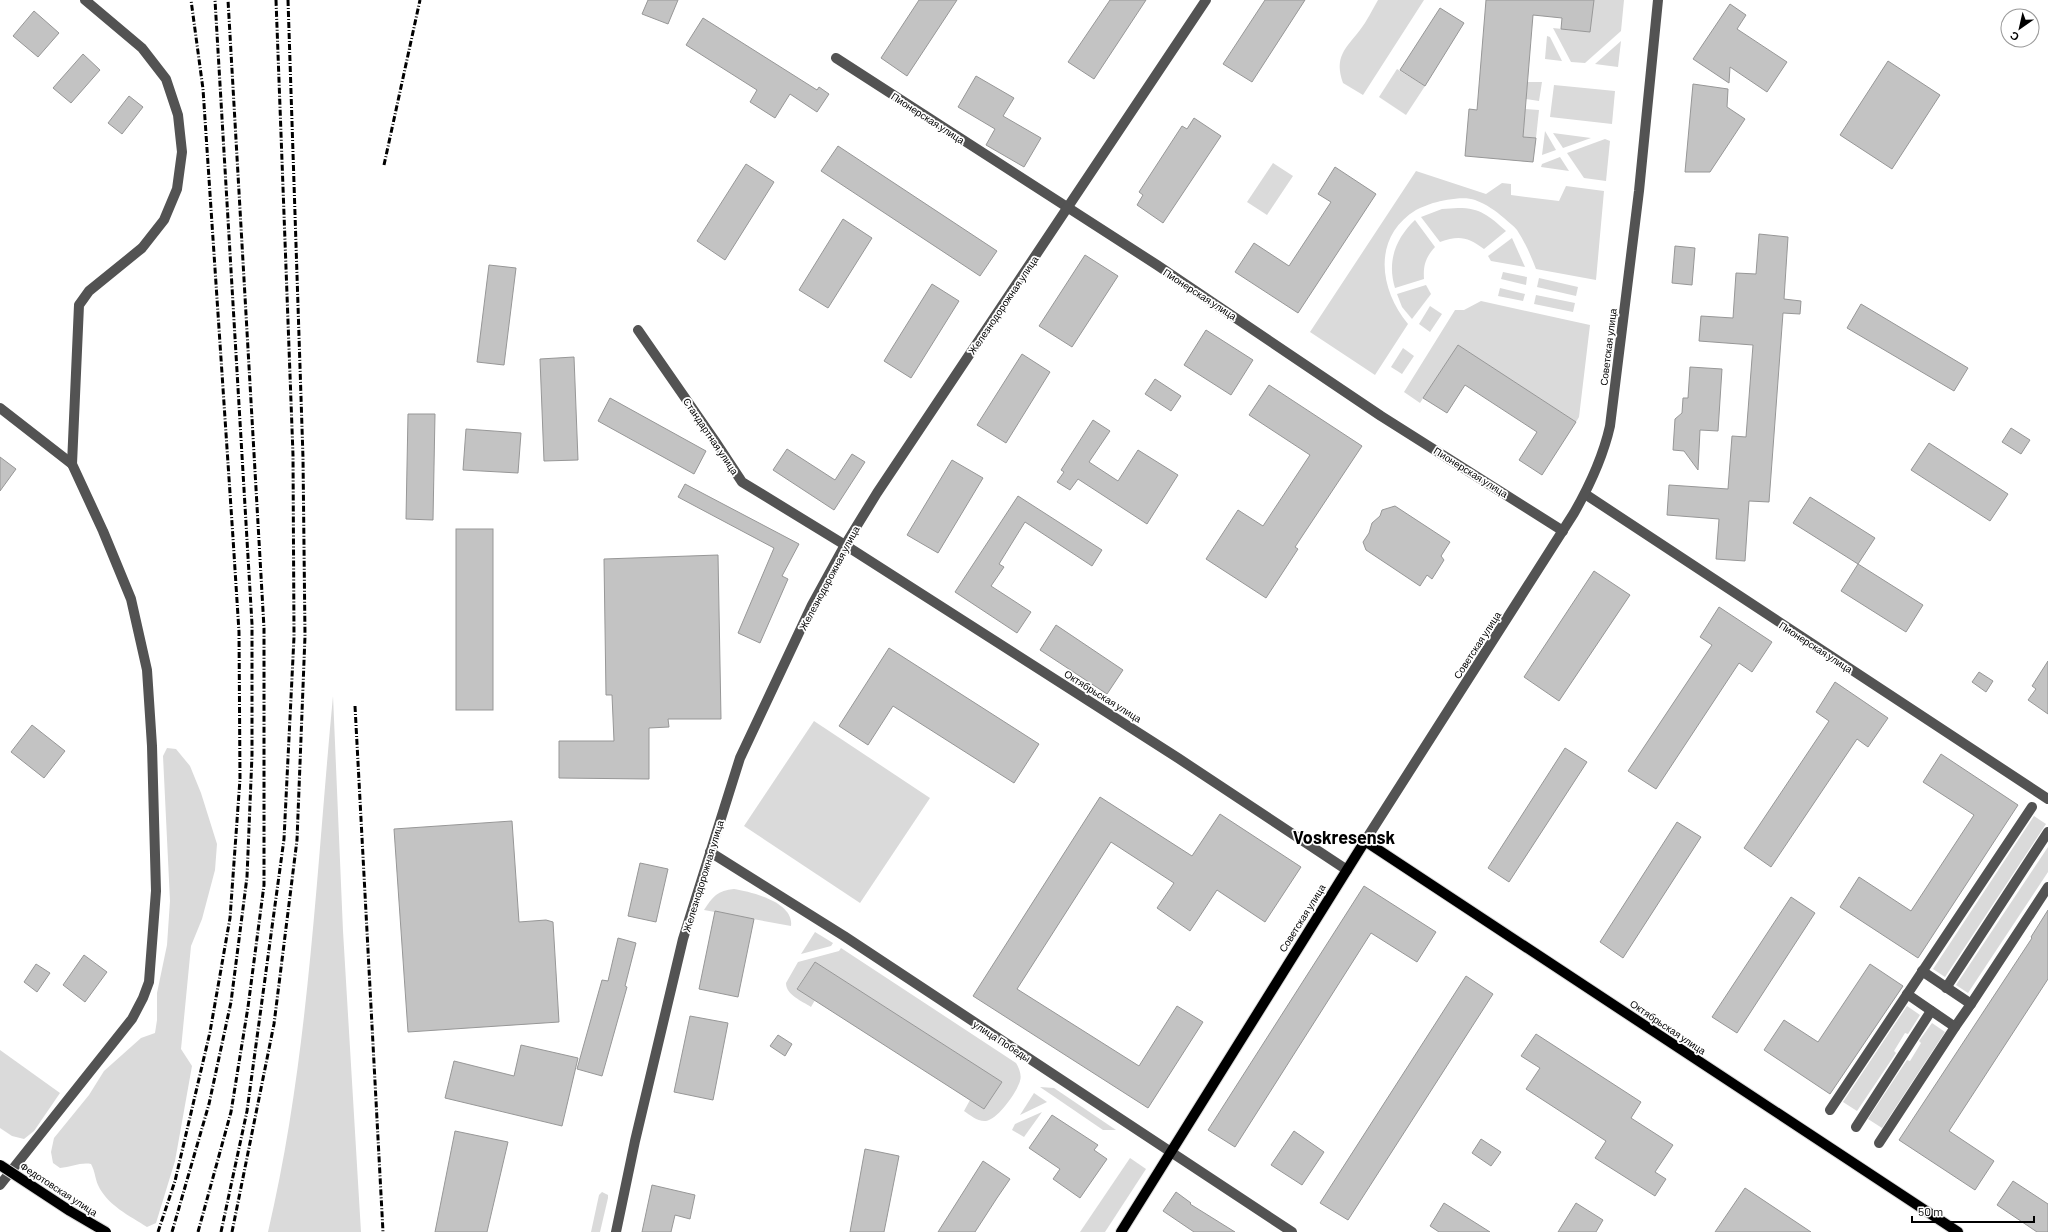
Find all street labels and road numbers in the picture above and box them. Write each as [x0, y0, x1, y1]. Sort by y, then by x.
street label: Пионерская улица [889, 90, 967, 146]
street label: Железнодорожная улица [966, 253, 1041, 356]
street label: Пионерская улица [1161, 266, 1239, 322]
street label: Советская улица [1597, 307, 1619, 386]
street label: Стандартная улица [681, 395, 741, 477]
street label: Пионерская улица [1432, 444, 1511, 500]
street label: Железнодорожная улица [796, 524, 862, 632]
street label: Советская улица [1451, 609, 1503, 681]
street label: Пионерская улица [1777, 619, 1855, 675]
street label: Октябрьская улица [1062, 667, 1144, 725]
street label: Железнодорожная улица [680, 818, 726, 933]
street label: Советская улица [1276, 881, 1328, 954]
street label: Октябрьская улица [1628, 997, 1709, 1057]
street label: улица Победы [971, 1018, 1033, 1064]
street label: Федотовская улица [18, 1160, 100, 1219]

